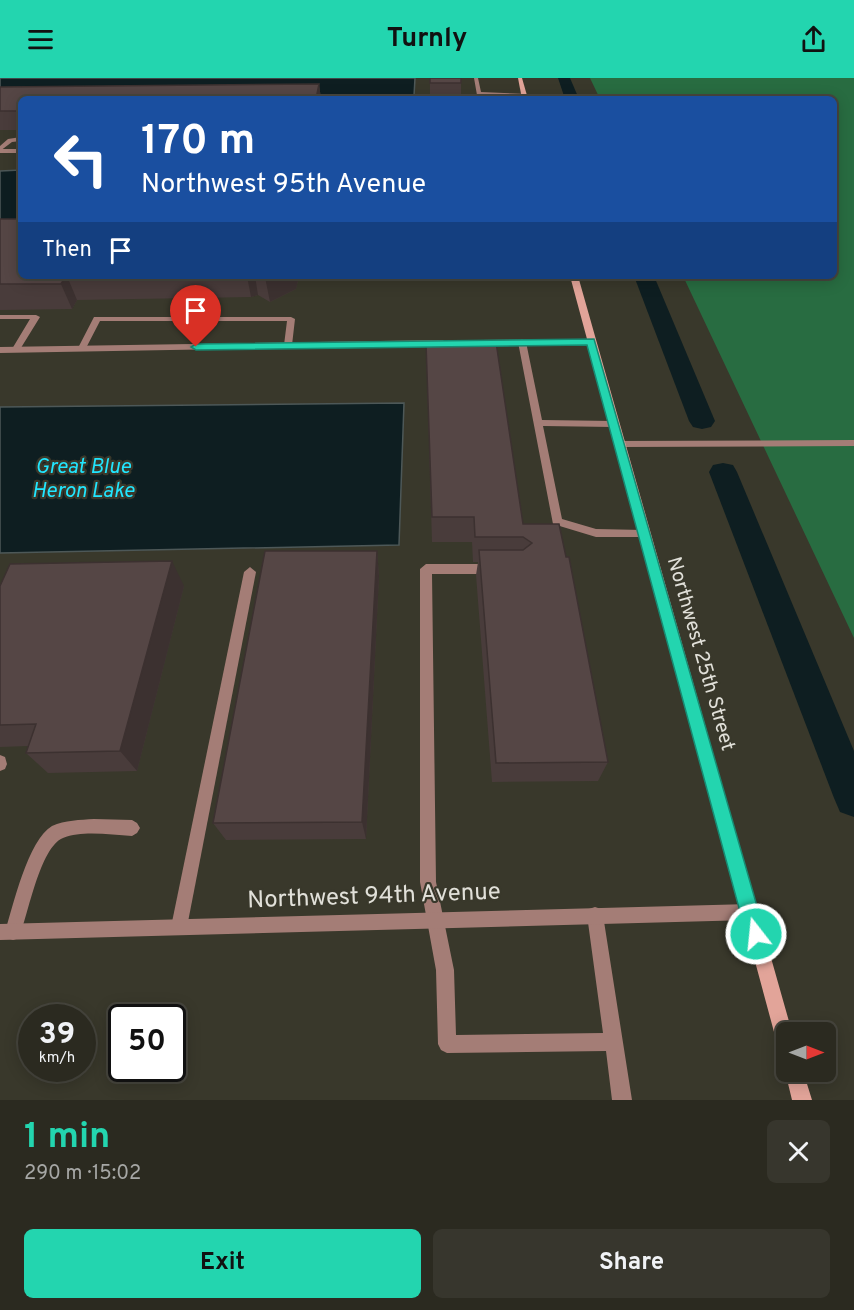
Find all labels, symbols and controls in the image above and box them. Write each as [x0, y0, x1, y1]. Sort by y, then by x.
text: Turnly [387, 22, 467, 56]
icon: menu [24, 23, 57, 56]
icon: share [797, 23, 830, 56]
text: 170 m [141, 116, 255, 169]
icon: left [42, 120, 120, 198]
text: Northwest 95th Avenue [141, 168, 426, 202]
icon: arrive [104, 234, 137, 267]
text: Then [42, 237, 92, 264]
pin [170, 285, 221, 347]
icon: arrive [179, 294, 212, 327]
water label: Great Blue Heron Lake [32, 454, 135, 505]
street label: Northwest 25th Street [660, 554, 740, 754]
street label: Northwest 94th Avenue [247, 878, 501, 916]
position arrow [724, 902, 788, 966]
speed limit sign: 50 [108, 1004, 186, 1082]
text: 39 [39, 1017, 75, 1054]
north arrow [776, 1022, 836, 1082]
map controls [776, 1022, 836, 1082]
text: km/h [39, 1049, 75, 1068]
text: 1 min [24, 1115, 110, 1161]
button: close [767, 1120, 830, 1183]
text: 290 m · 15:02 [24, 1161, 141, 1187]
button: Exit [24, 1229, 421, 1298]
button: Share [433, 1229, 830, 1298]

